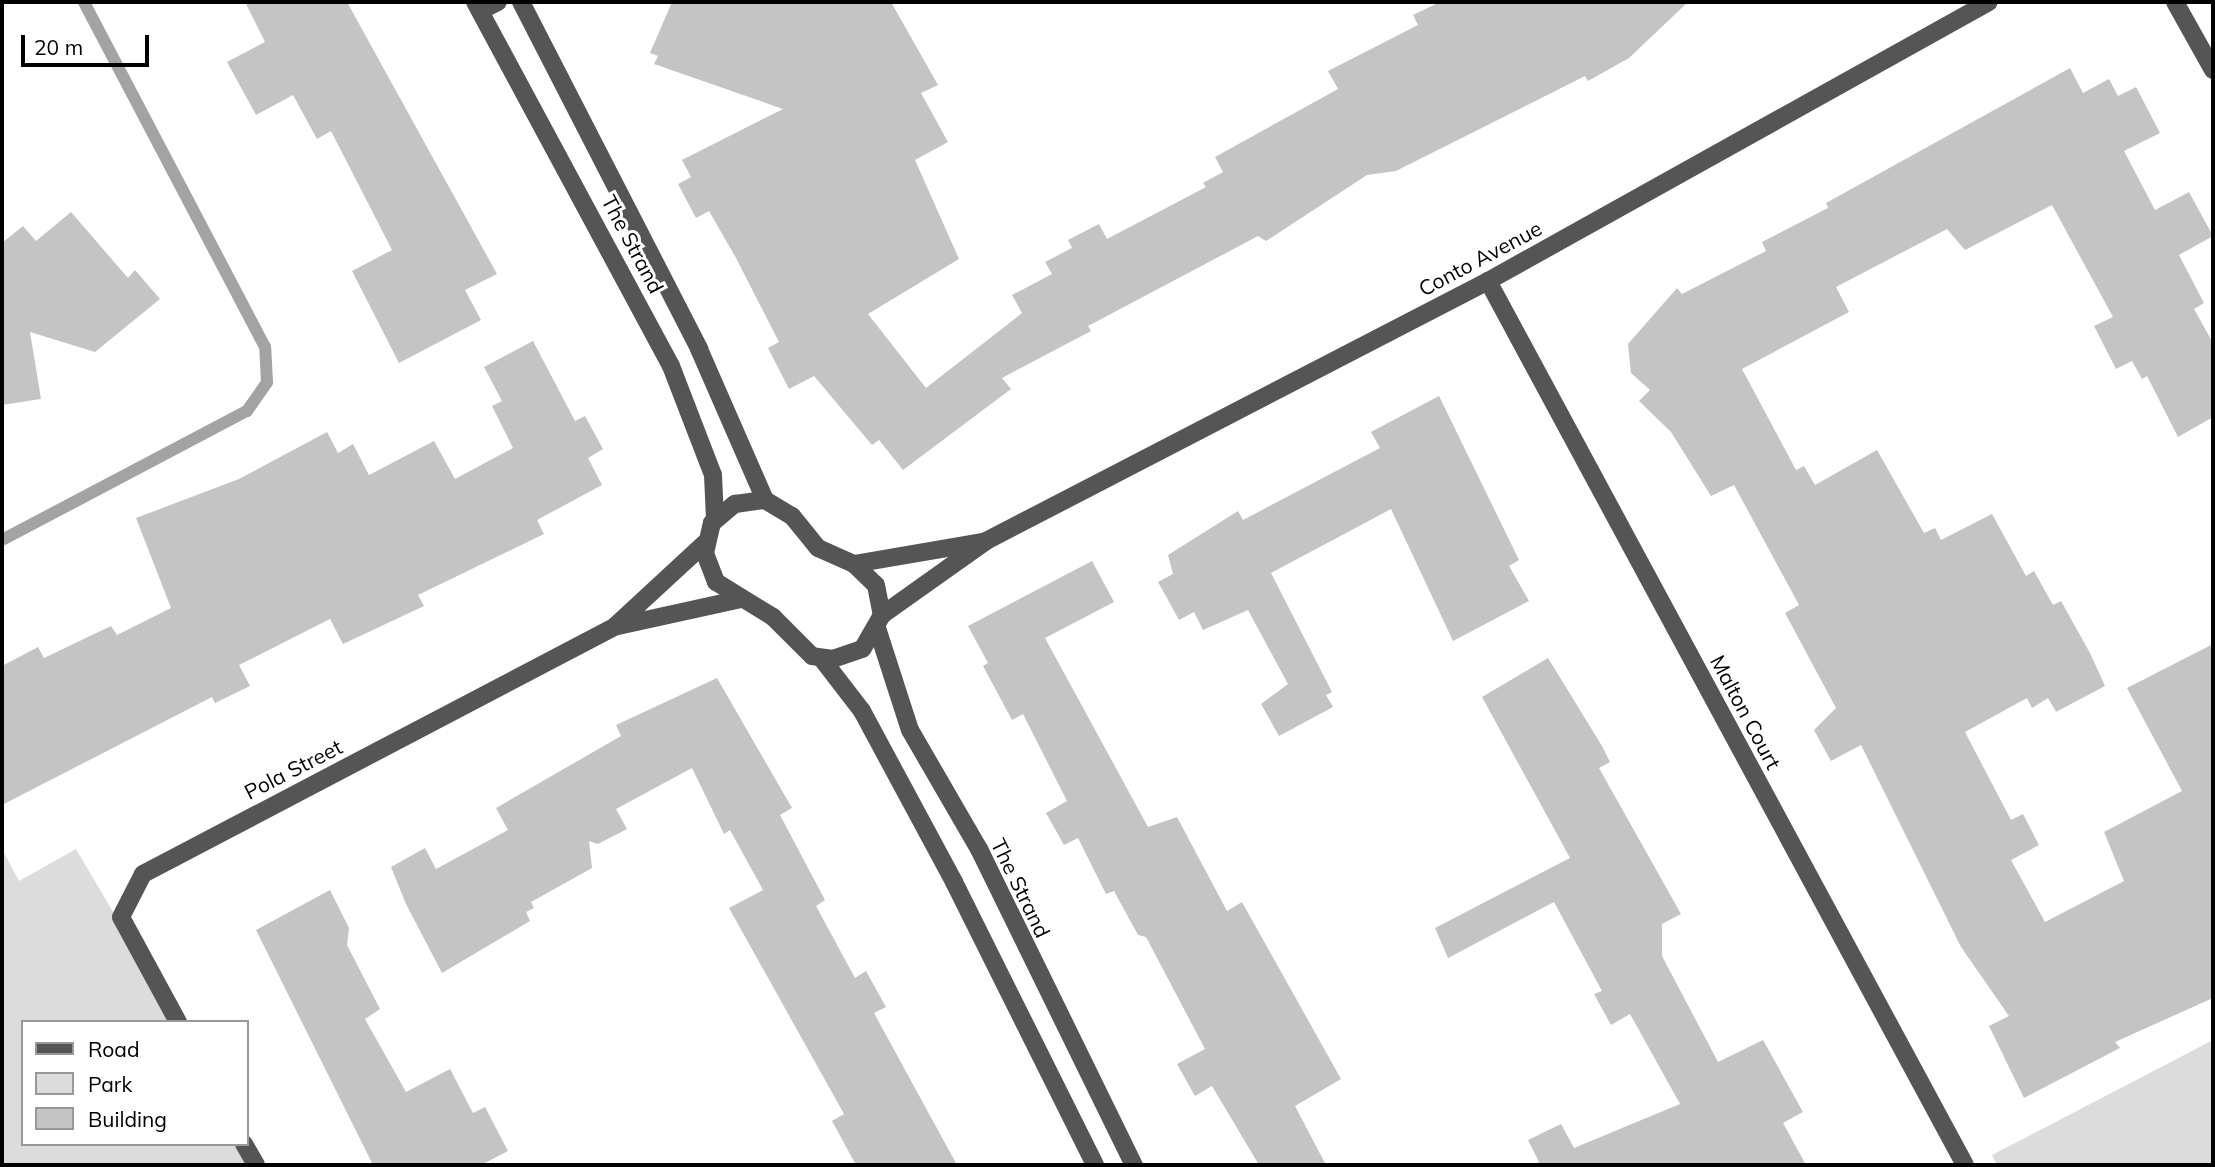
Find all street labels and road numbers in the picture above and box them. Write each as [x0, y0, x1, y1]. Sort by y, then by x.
street label: The Strand [597, 191, 669, 297]
street label: Conto Avenue [1414, 215, 1546, 301]
street label: Malton Court [1705, 651, 1787, 773]
street label: Pola Street [240, 734, 346, 804]
street label: The Strand [986, 834, 1056, 942]

